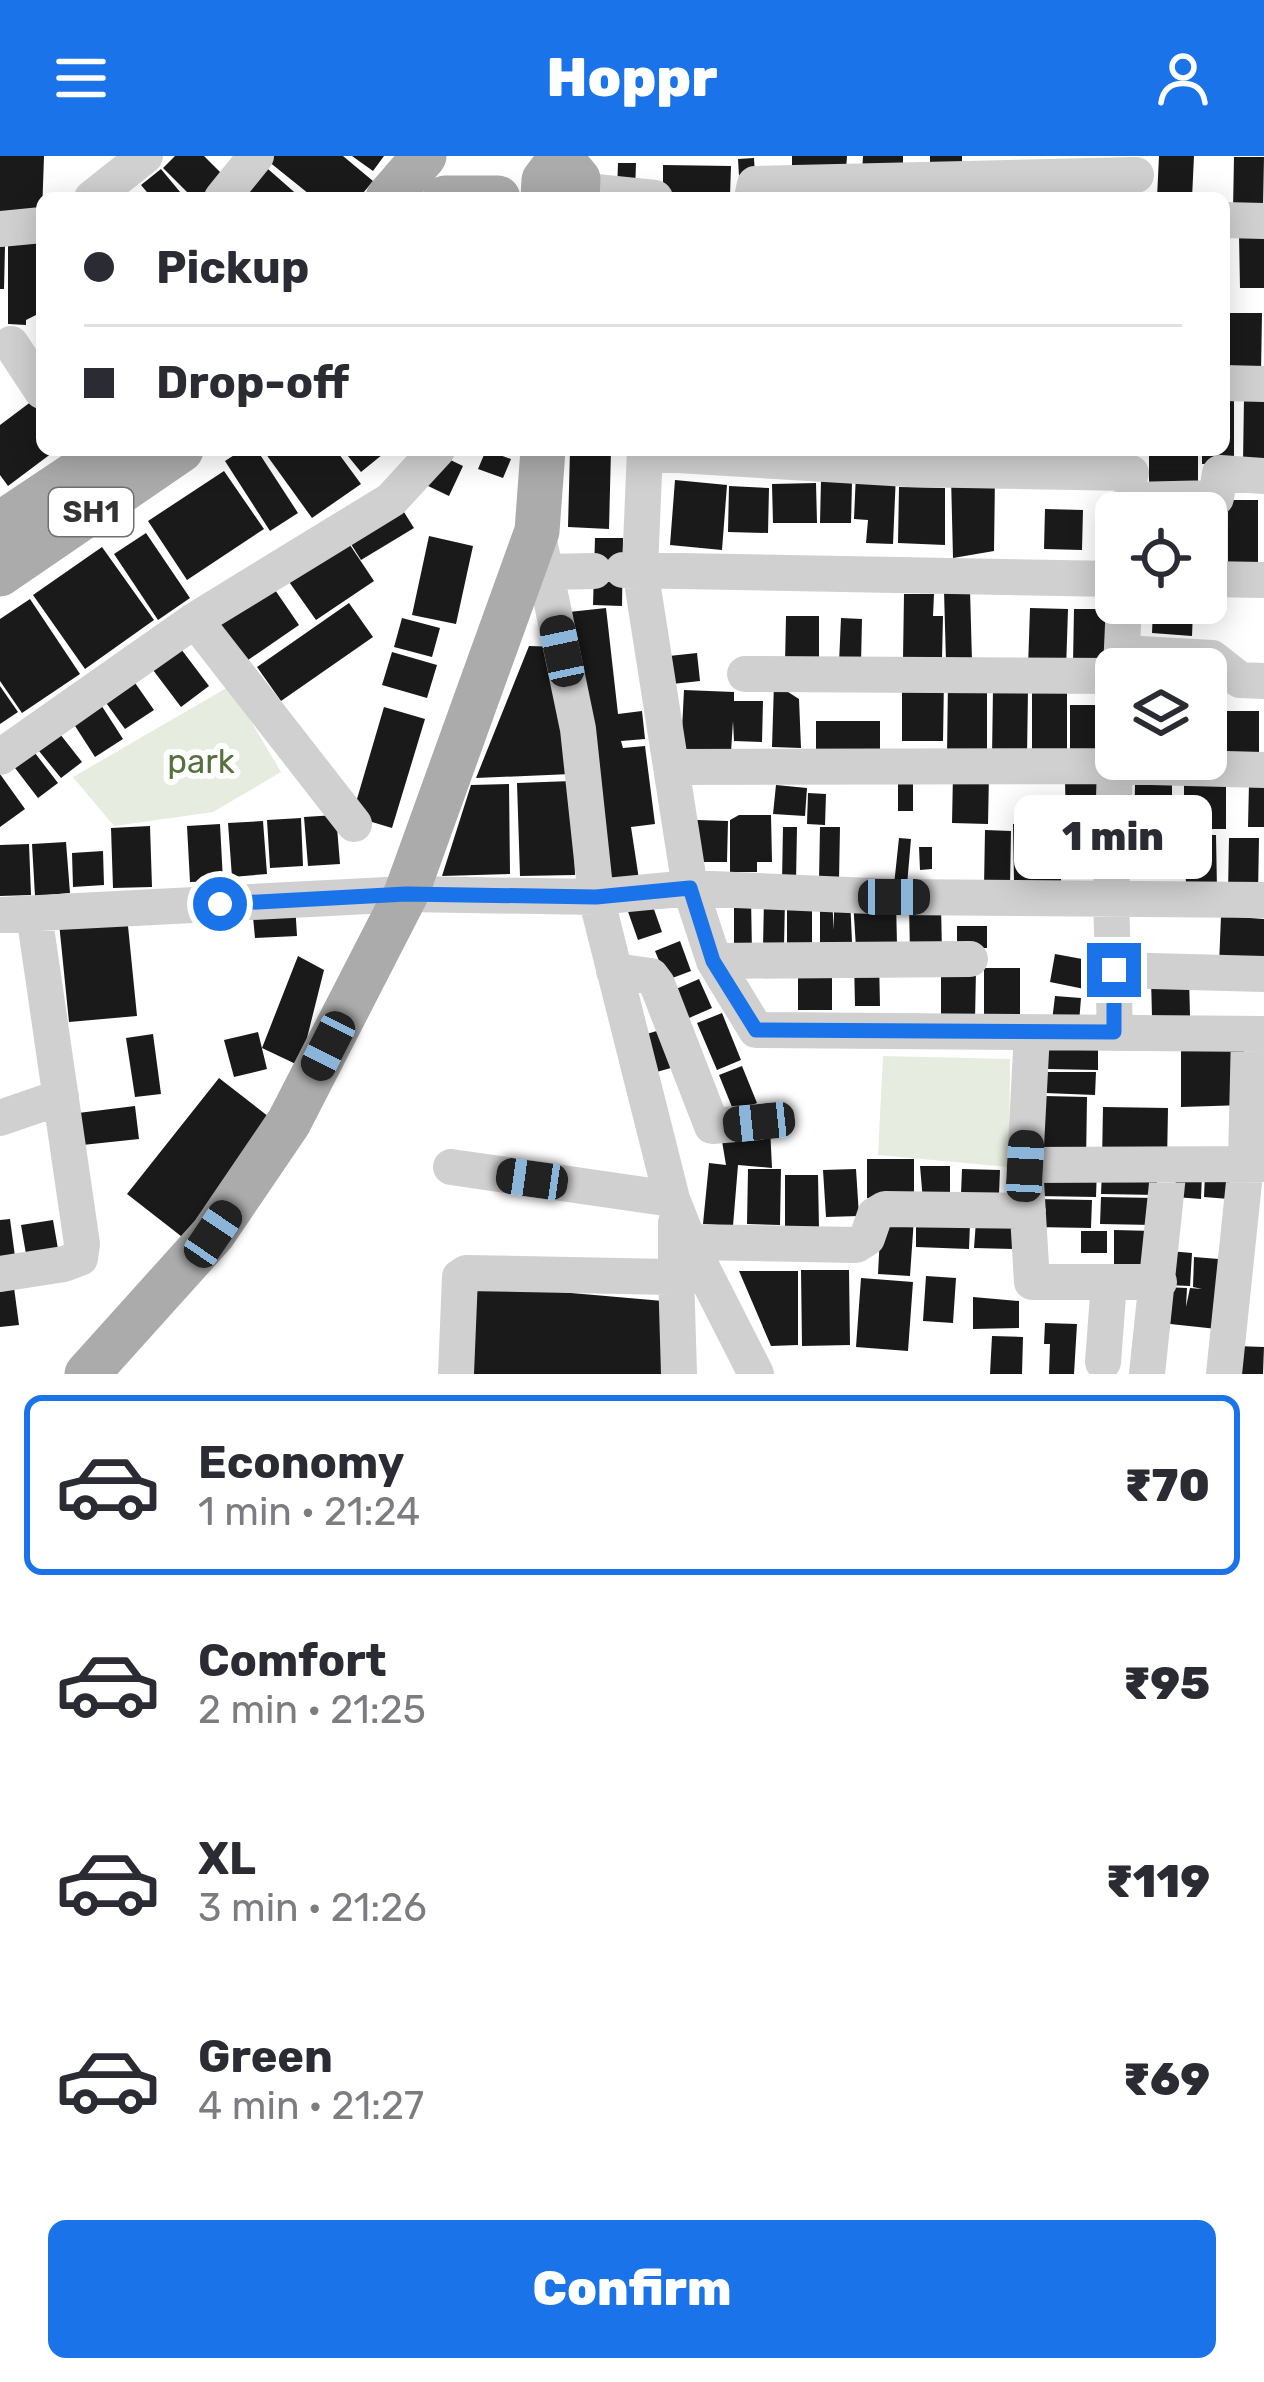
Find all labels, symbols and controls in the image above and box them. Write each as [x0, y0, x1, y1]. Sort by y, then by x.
icon: menu [48, 45, 114, 111]
icon: person [1150, 45, 1216, 111]
text: Hoppr [547, 46, 717, 110]
text: Pickup [156, 241, 309, 294]
text: Drop-off [156, 356, 349, 409]
road number: SH1 [49, 488, 133, 536]
map controls [1095, 492, 1227, 780]
button: locate [1095, 492, 1227, 624]
car [537, 612, 587, 690]
button: layers [1095, 648, 1227, 780]
park label: park [167, 742, 235, 781]
callout: 1 min [1015, 796, 1213, 880]
text: 1 min [1062, 814, 1164, 860]
route start [193, 877, 247, 931]
car [858, 879, 930, 915]
route end [1087, 943, 1141, 997]
car [296, 1006, 360, 1086]
car [721, 1100, 797, 1144]
car [1005, 1129, 1045, 1203]
car [494, 1156, 570, 1202]
car [178, 1194, 248, 1274]
icon: car [54, 1431, 162, 1539]
text: Economy [198, 1436, 404, 1489]
text: ₹70 [1124, 1459, 1210, 1512]
text: 1 min · 21:24 [198, 1489, 420, 1535]
icon: car [54, 1629, 162, 1737]
text: Comfort [198, 1634, 387, 1687]
text: ₹95 [1123, 1657, 1210, 1710]
text: 2 min · 21:25 [198, 1687, 426, 1733]
icon: car [54, 1827, 162, 1935]
text: XL [198, 1832, 256, 1885]
text: ₹119 [1106, 1855, 1210, 1908]
text: 3 min · 21:26 [198, 1885, 427, 1931]
icon: car [54, 2025, 162, 2133]
text: Green [198, 2030, 333, 2083]
text: ₹69 [1123, 2053, 1210, 2106]
text: 4 min · 21:27 [198, 2083, 424, 2129]
button: Confirm [48, 2220, 1216, 2358]

